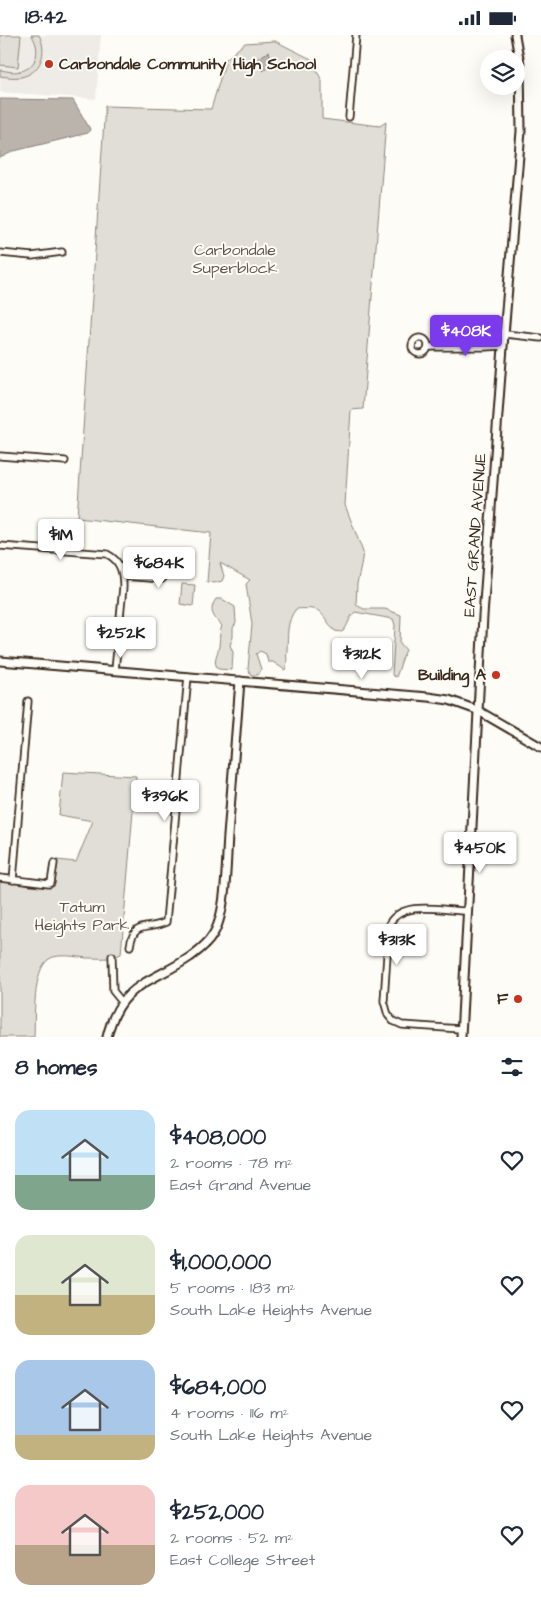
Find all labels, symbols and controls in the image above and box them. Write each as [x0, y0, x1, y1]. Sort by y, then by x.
text: 18:42 [25, 4, 67, 31]
map controls [480, 50, 525, 95]
button: layers [480, 50, 525, 95]
place label: Carbondale Community High School [59, 53, 317, 77]
marker: Carbondale Community High School [43, 58, 55, 70]
park label: Carbondale Superblock [192, 239, 278, 279]
pin: $408K [431, 315, 501, 357]
text: $408K [441, 320, 491, 342]
street label: EAST GRAND AVENUE [458, 452, 492, 618]
pin: $1M [37, 519, 85, 561]
text: $1M [49, 524, 73, 546]
pin: $684K [124, 547, 194, 589]
text: $684K [134, 552, 184, 574]
pin: $252K [86, 617, 156, 659]
text: $252K [97, 622, 145, 644]
pin: $312K [327, 637, 397, 680]
text: $312K [343, 643, 381, 665]
place label: Building A [418, 664, 487, 688]
marker: Building A [490, 669, 502, 681]
pin: $396K [130, 779, 200, 822]
text: $396K [142, 785, 188, 807]
pin: $450K [445, 831, 515, 874]
text: $450K [455, 837, 505, 859]
park label: Tatum Heights Park [35, 896, 130, 937]
pin: $313K [362, 923, 432, 966]
text: $313K [379, 929, 415, 951]
place label: F [497, 988, 509, 1010]
marker: F [512, 993, 524, 1005]
text: 8 homes [15, 1053, 97, 1082]
icon: filters [498, 1053, 526, 1081]
text: $408,000 [170, 1123, 266, 1152]
icon: home [55, 1130, 115, 1190]
icon: heart [498, 1146, 526, 1174]
text: 2 rooms · 78 m² [170, 1152, 293, 1174]
text: East Grand Avenue [170, 1174, 311, 1196]
text: $1,000,000 [170, 1248, 271, 1277]
icon: home [55, 1255, 115, 1315]
icon: heart [498, 1271, 526, 1299]
text: 5 rooms · 183 m² [170, 1277, 296, 1299]
text: South Lake Heights Avenue [170, 1299, 372, 1321]
text: $684,000 [170, 1373, 266, 1402]
icon: home [55, 1380, 115, 1440]
icon: heart [498, 1396, 526, 1424]
text: 4 rooms · 116 m² [170, 1402, 289, 1424]
text: South Lake Heights Avenue [170, 1424, 372, 1446]
text: $252,000 [170, 1498, 264, 1527]
icon: home [55, 1505, 115, 1565]
icon: heart [498, 1521, 526, 1549]
text: 2 rooms · 52 m² [170, 1527, 293, 1549]
text: East College Street [170, 1549, 315, 1571]

